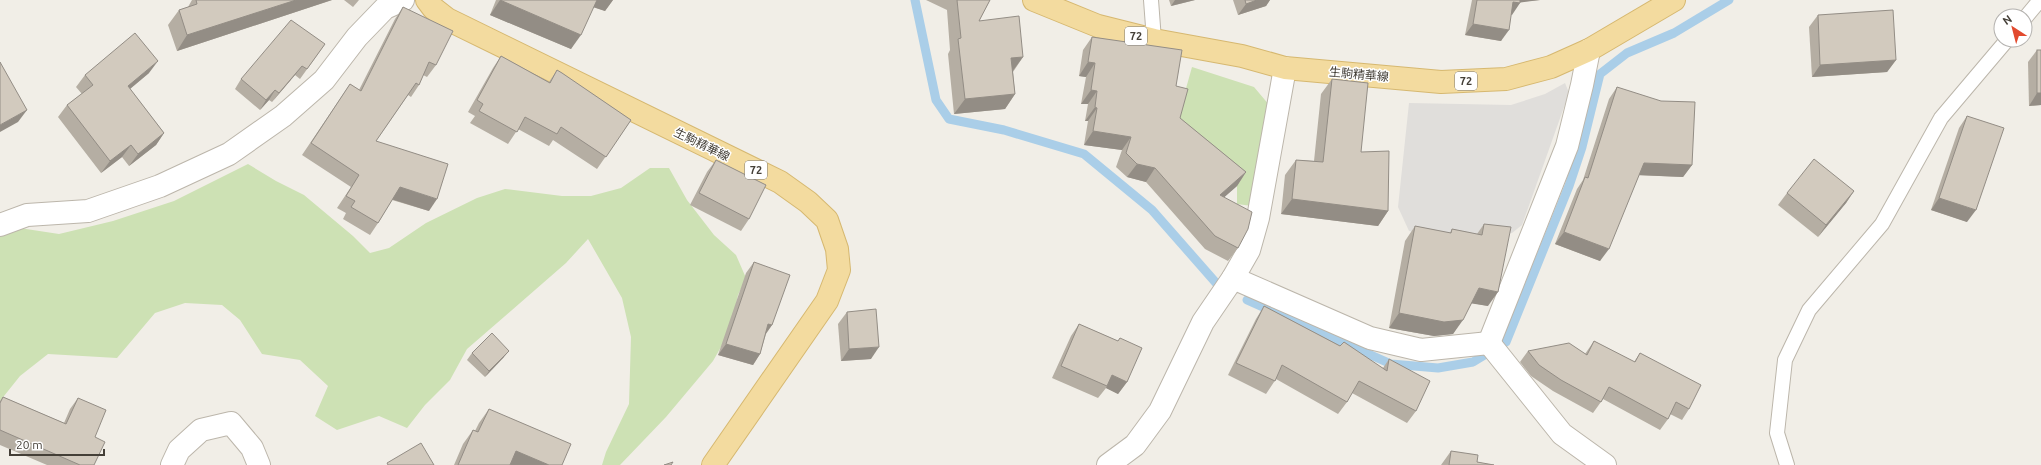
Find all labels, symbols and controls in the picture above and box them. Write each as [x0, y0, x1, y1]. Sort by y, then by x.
north arrow [1993, 8, 2033, 48]
text: N [2000, 13, 2014, 27]
road number: 72 [1125, 27, 1147, 45]
street label: 生駒精華線 [1329, 65, 1389, 83]
road number: 72 [1455, 72, 1477, 90]
street label: 生駒精華線 [672, 125, 732, 163]
road number: 72 [745, 161, 767, 179]
scale bar [10, 431, 104, 457]
text: 20 m [16, 438, 43, 451]

